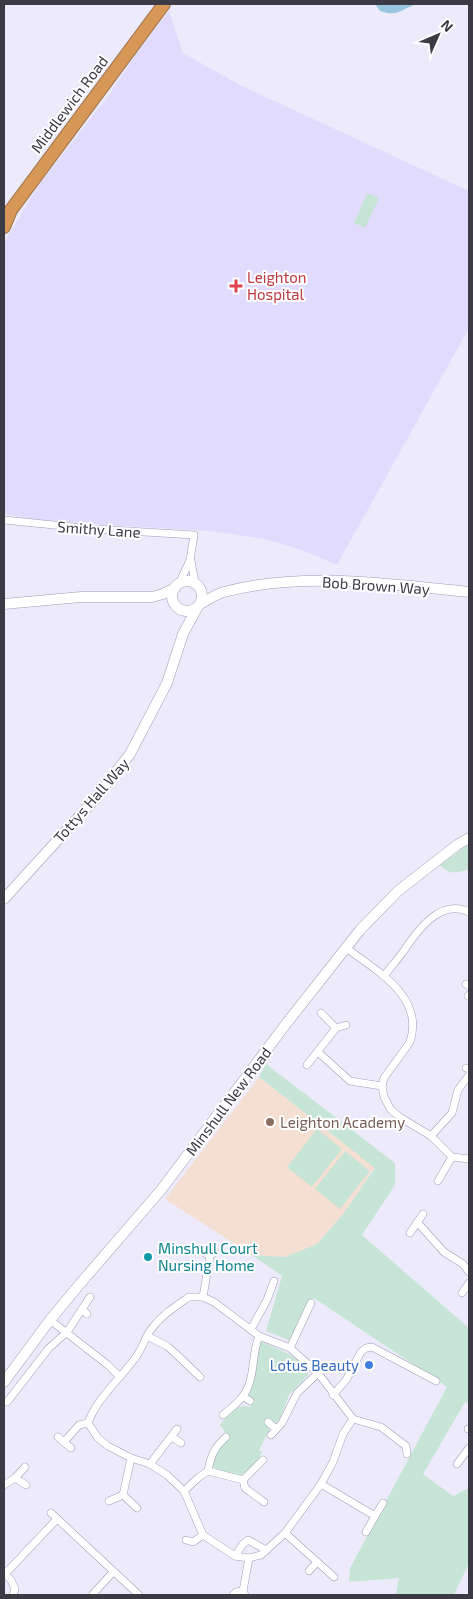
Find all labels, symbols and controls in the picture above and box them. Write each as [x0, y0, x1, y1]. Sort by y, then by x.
north arrow [413, 10, 463, 60]
text: N [438, 16, 457, 35]
street label: Middlewich Road [27, 52, 111, 156]
place label: Leighton Hospital [247, 268, 307, 303]
marker: Leighton Hospital [229, 279, 243, 293]
street label: Smithy Lane [57, 517, 141, 541]
street label: Bob Brown Way [322, 572, 430, 598]
street label: Tottys Hall Way [49, 754, 133, 846]
street label: Minshull New Road [181, 1043, 275, 1159]
place label: Leighton Academy [280, 1113, 405, 1131]
marker: Leighton Academy [264, 1116, 276, 1128]
place label: Minshull Court Nursing Home [158, 1239, 258, 1274]
marker: Minshull Court Nursing Home [142, 1251, 154, 1263]
place label: Lotus Beauty [270, 1356, 359, 1374]
marker: Lotus Beauty [363, 1359, 375, 1371]

